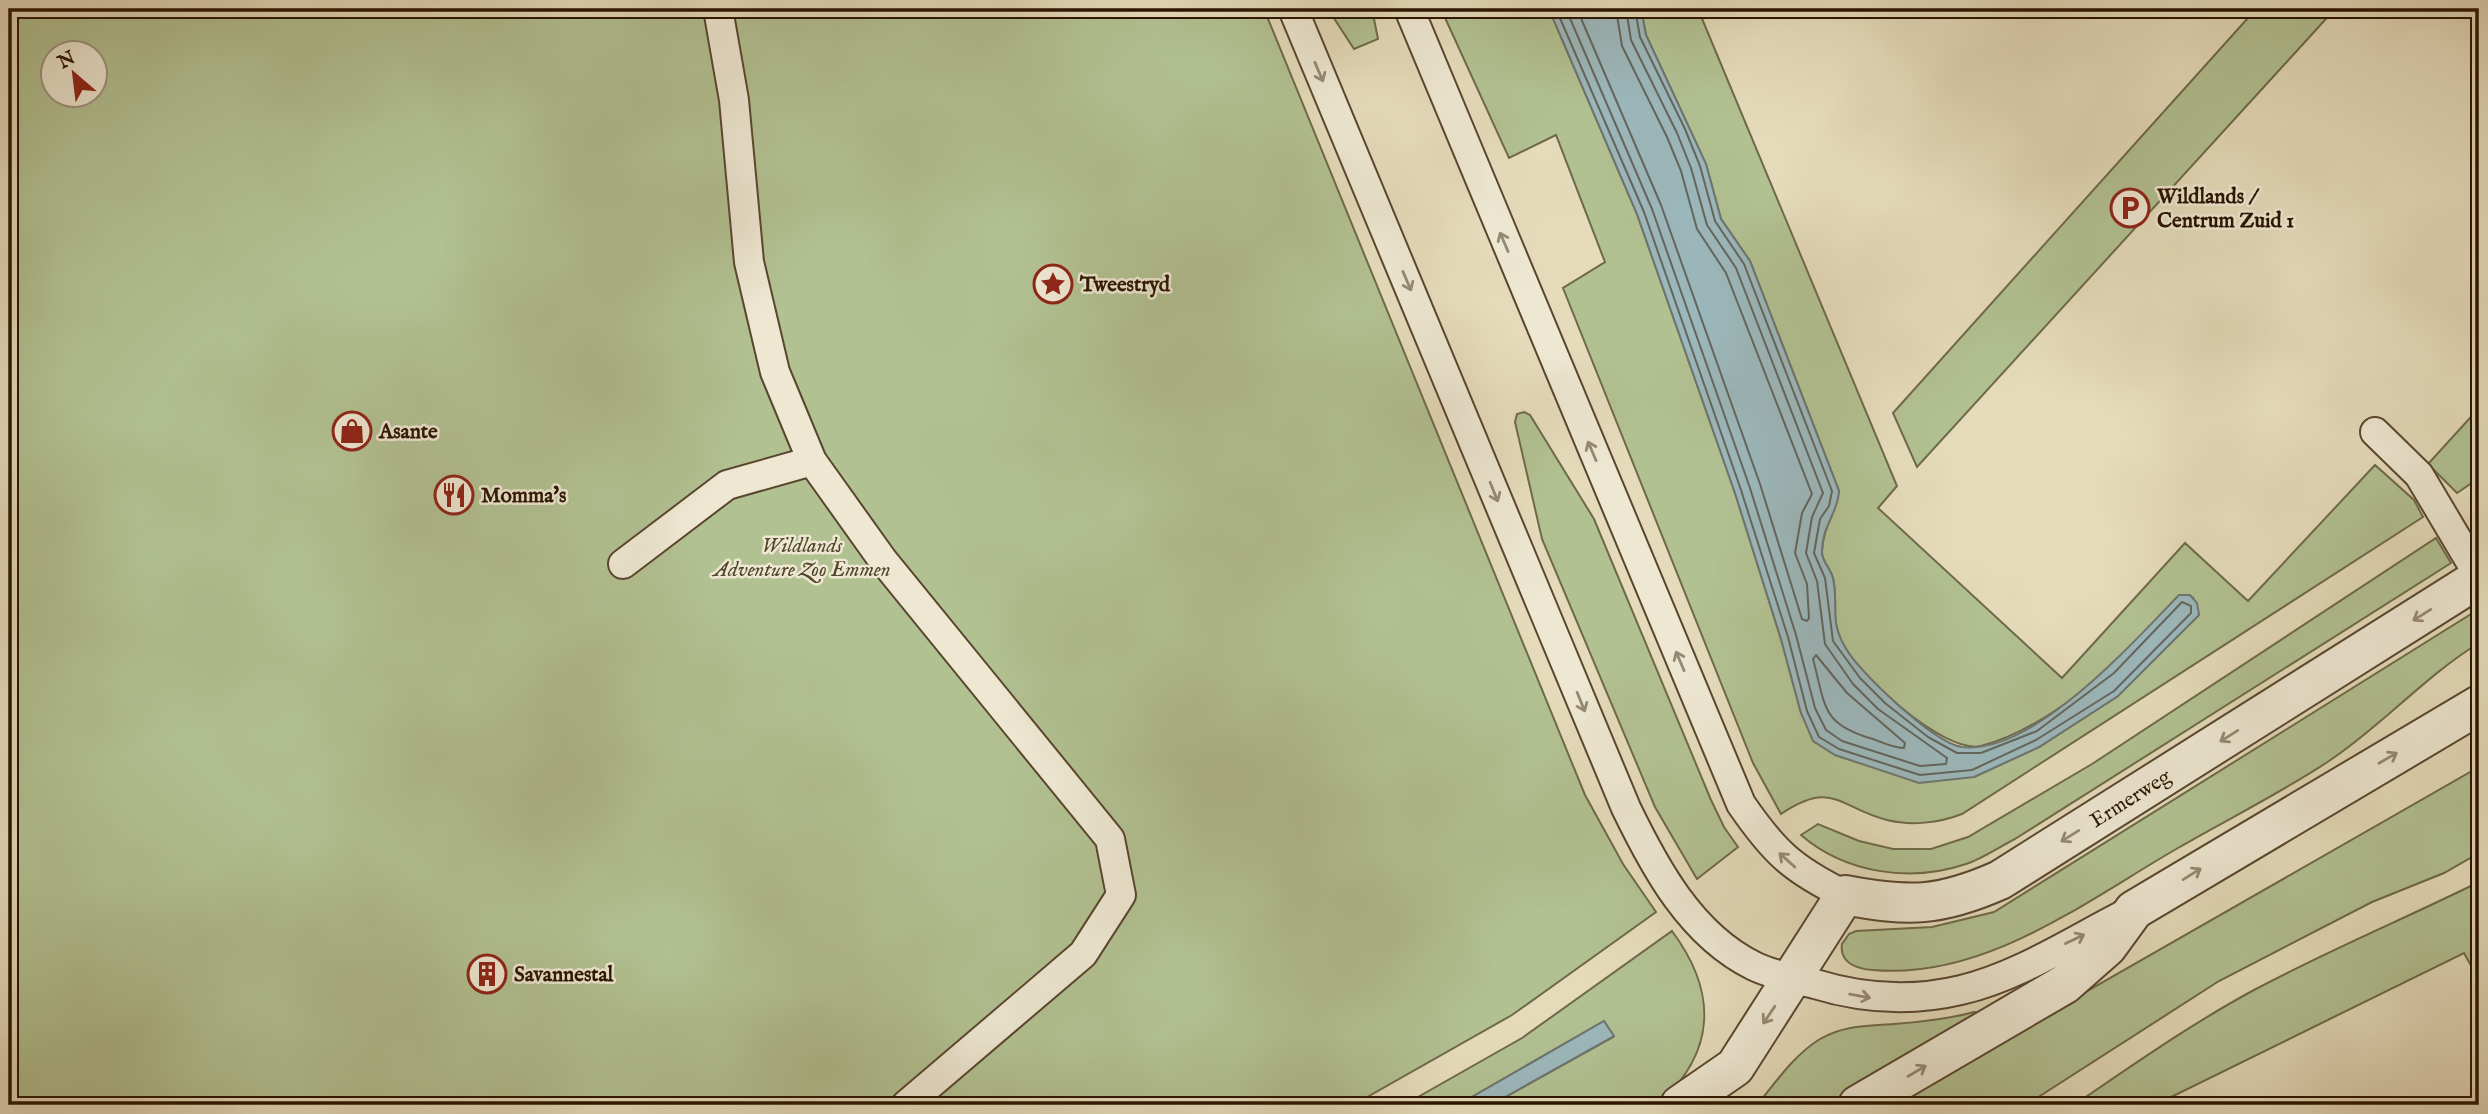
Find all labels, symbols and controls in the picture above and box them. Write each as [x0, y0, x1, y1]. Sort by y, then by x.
north arrow [38, 38, 108, 108]
text: N [53, 46, 80, 76]
one-way arrow [1313, 61, 1326, 82]
place label: Wildlands / Centrum Zuid 1 [2156, 184, 2294, 235]
parking icon: Wildlands / Centrum Zuid 1 [2109, 187, 2151, 229]
one-way arrow [1497, 231, 1510, 253]
place icon: Tweestryd [1032, 263, 1074, 305]
one-way arrow [1402, 270, 1415, 292]
place label: Tweestryd [1079, 272, 1171, 299]
shop icon: Asante [331, 410, 373, 452]
place label: Asante [378, 419, 438, 446]
one-way arrow [1585, 441, 1598, 463]
restaurant icon: Momma's [433, 474, 475, 516]
one-way arrow [1489, 480, 1502, 502]
place label: Momma's [481, 483, 566, 510]
park label: Wildlands Adventure Zoo Emmen [711, 533, 891, 584]
one-way arrow [2412, 608, 2432, 622]
one-way arrow [1673, 651, 1686, 672]
one-way arrow [1575, 691, 1588, 712]
one-way arrow [2220, 728, 2239, 743]
one-way arrow [2377, 751, 2397, 765]
street label: Ermerweg [2085, 763, 2177, 835]
one-way arrow [2061, 829, 2081, 843]
one-way arrow [1778, 852, 1796, 868]
one-way arrow [2182, 867, 2201, 882]
one-way arrow [2064, 932, 2085, 945]
building icon: Savannestal [466, 953, 508, 995]
place label: Savannestal [514, 962, 615, 989]
one-way arrow [1848, 990, 1871, 1003]
one-way arrow [1762, 1005, 1777, 1024]
one-way arrow [1907, 1063, 1927, 1077]

